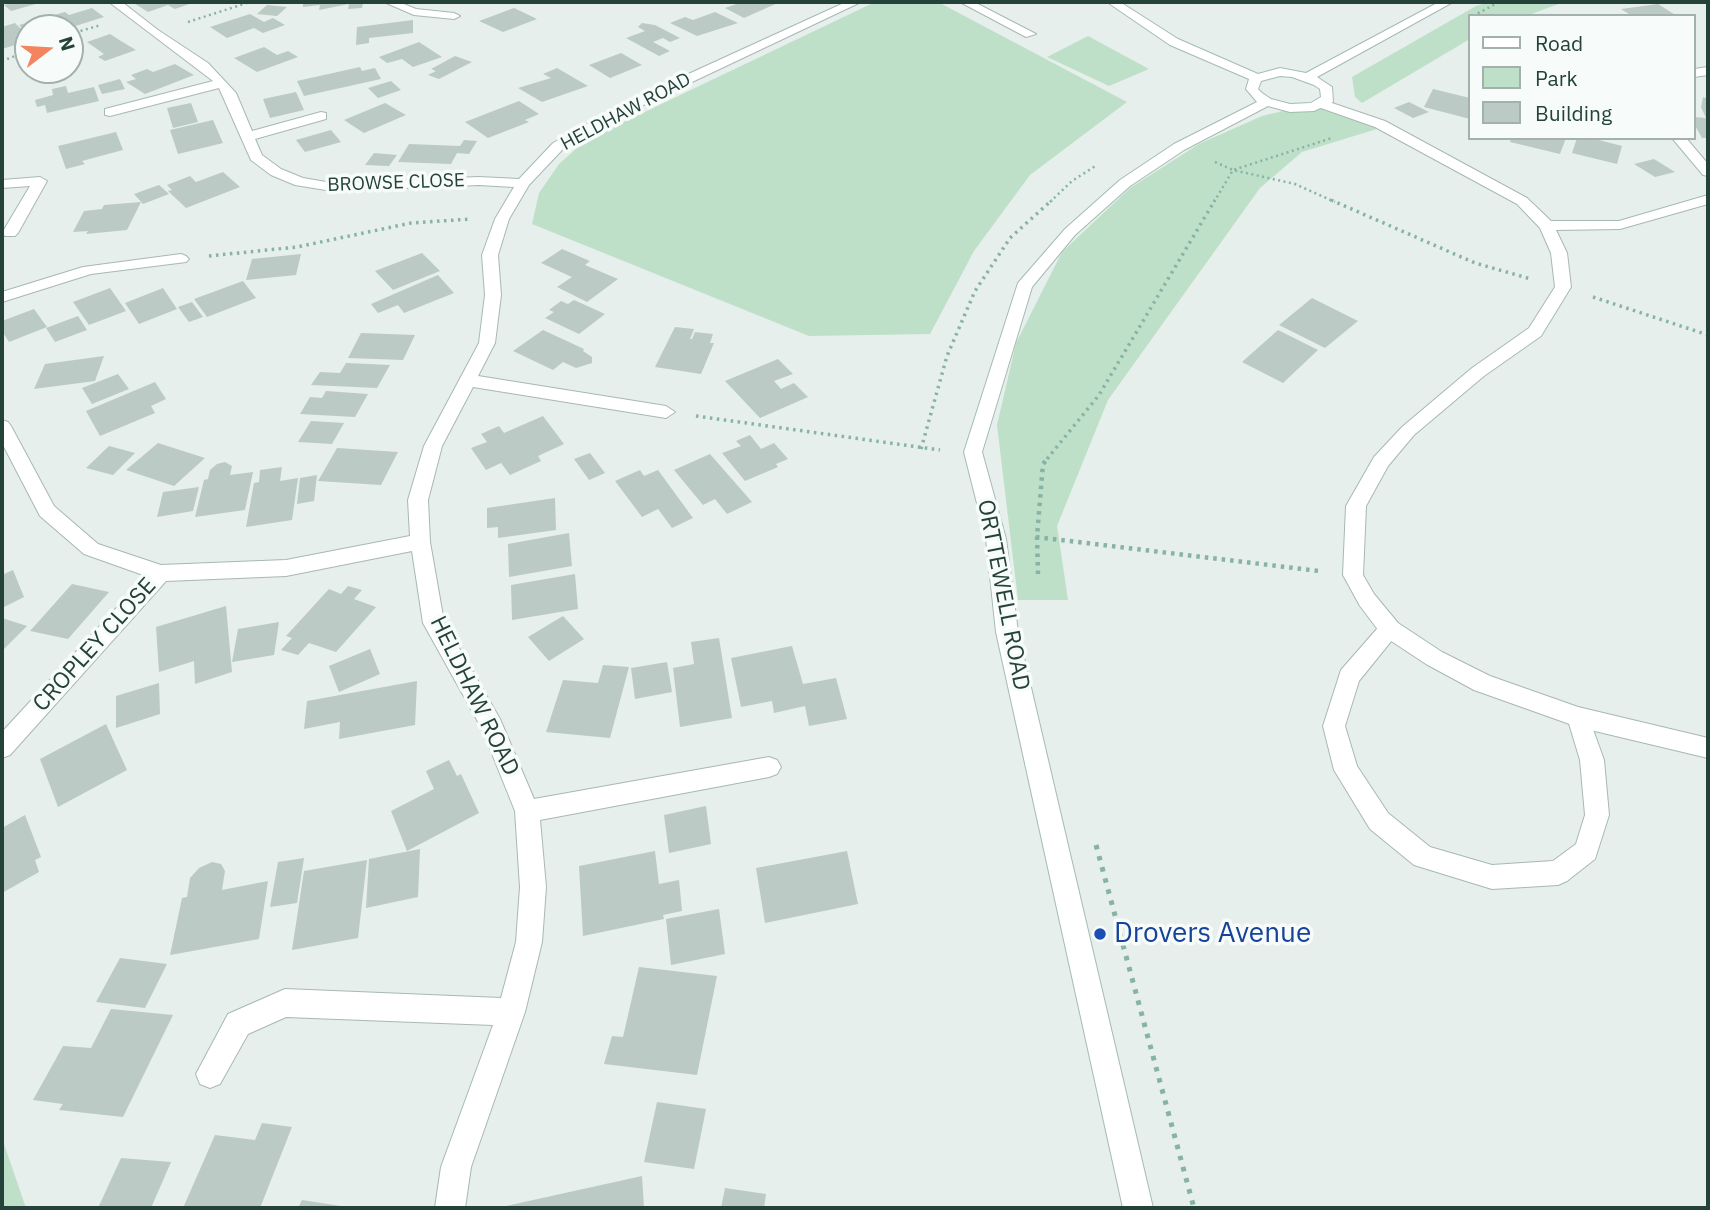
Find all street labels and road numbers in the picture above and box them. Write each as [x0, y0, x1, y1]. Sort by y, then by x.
street label: HELDHAW ROAD [557, 68, 695, 156]
street label: BROWSE CLOSE [327, 169, 465, 197]
street label: ORTTEWELL ROAD [971, 497, 1035, 693]
street label: CROPLEY CLOSE [28, 572, 162, 718]
street label: HELDHAW ROAD [423, 612, 525, 780]

